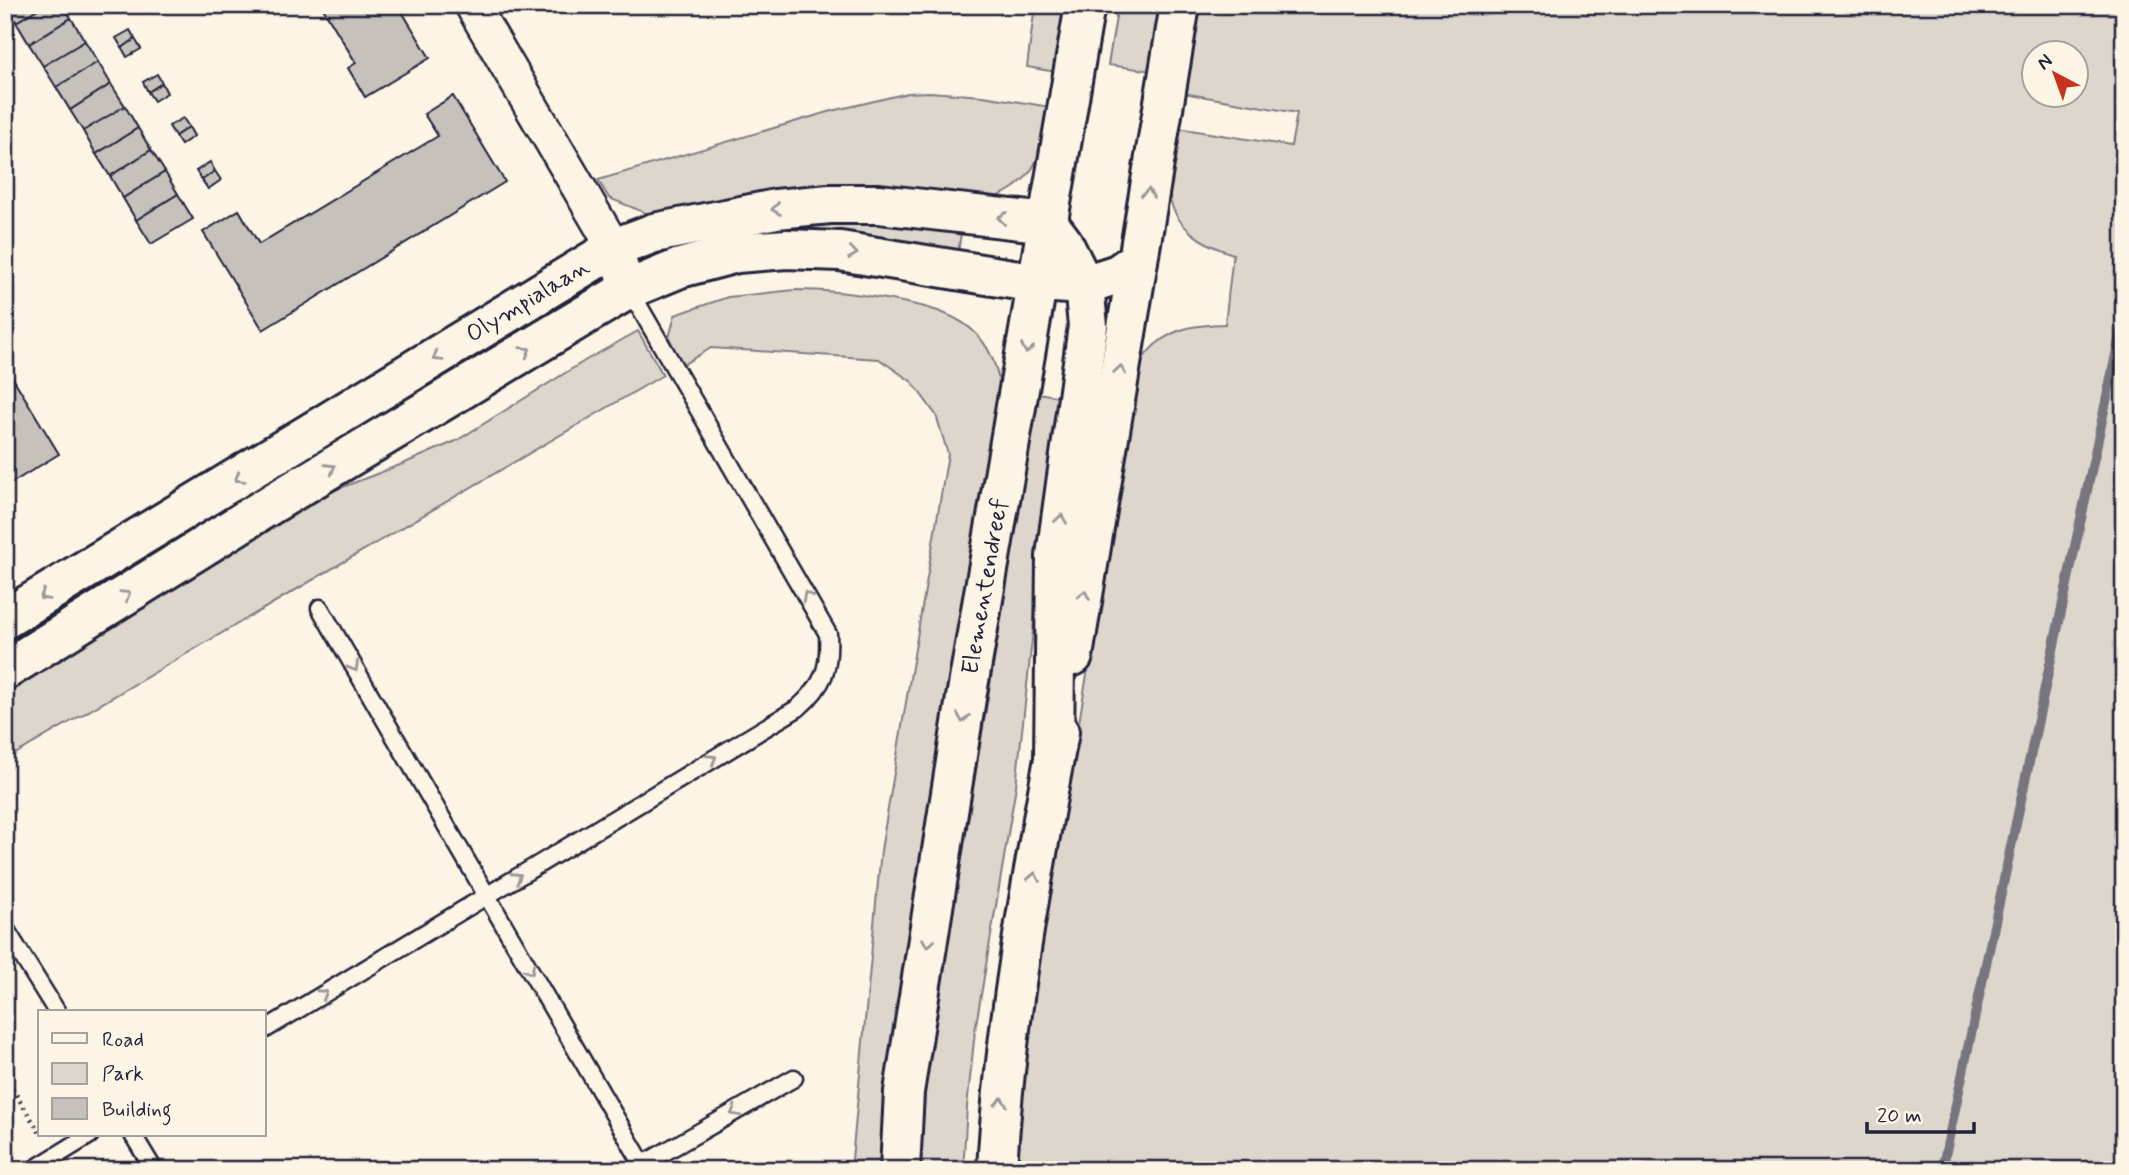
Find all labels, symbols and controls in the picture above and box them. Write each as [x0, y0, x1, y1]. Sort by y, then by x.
north arrow [2021, 38, 2090, 108]
text: N [2032, 49, 2058, 76]
one-way arrow [1140, 187, 1155, 199]
one-way arrow [770, 202, 782, 217]
one-way arrow [997, 211, 1008, 226]
one-way arrow [847, 245, 859, 260]
street label: Olympialaan [460, 251, 595, 350]
one-way arrow [1020, 343, 1035, 355]
one-way arrow [519, 347, 532, 360]
one-way arrow [432, 348, 445, 361]
one-way arrow [1112, 364, 1127, 376]
one-way arrow [324, 464, 337, 477]
one-way arrow [233, 470, 246, 483]
street label: Elementendreef [955, 496, 1015, 677]
one-way arrow [1053, 513, 1068, 525]
one-way arrow [39, 587, 52, 600]
one-way arrow [1076, 589, 1091, 601]
one-way arrow [118, 591, 131, 604]
one-way arrow [802, 591, 815, 603]
one-way arrow [346, 660, 359, 673]
one-way arrow [956, 713, 971, 724]
one-way arrow [705, 754, 718, 767]
one-way arrow [1026, 871, 1041, 883]
one-way arrow [510, 872, 523, 885]
one-way arrow [921, 937, 936, 949]
one-way arrow [522, 962, 535, 975]
one-way arrow [315, 990, 328, 1003]
legend [38, 1010, 266, 1136]
text: Road [102, 1026, 144, 1054]
text: Park [102, 1060, 144, 1088]
scale bar [1867, 1091, 1973, 1135]
text: Building [102, 1096, 172, 1126]
one-way arrow [993, 1096, 1008, 1107]
text: 20 m [1877, 1102, 1922, 1130]
one-way arrow [729, 1104, 742, 1117]

